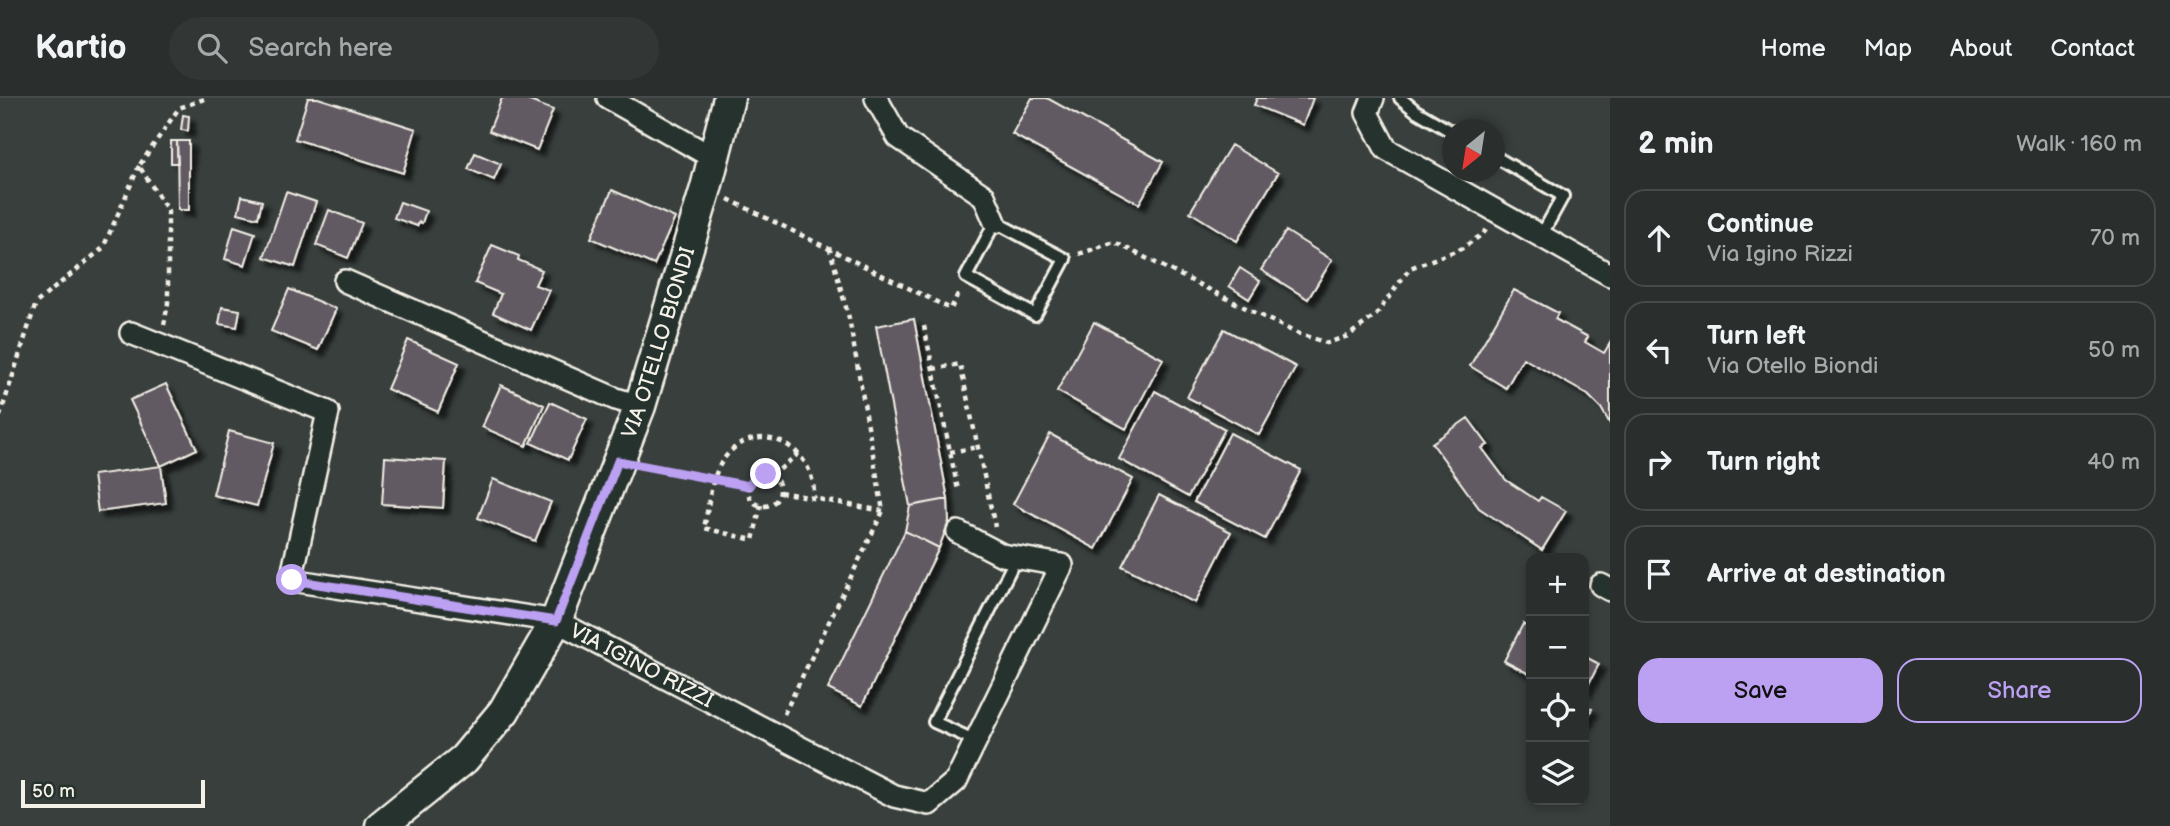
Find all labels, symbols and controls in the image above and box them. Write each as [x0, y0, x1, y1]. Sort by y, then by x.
search box [169, 17, 659, 80]
text: Kartio [35, 28, 127, 68]
icon: search [193, 29, 231, 67]
text: Search here [249, 33, 393, 64]
text: Home [1761, 34, 1826, 63]
text: Map [1864, 34, 1912, 63]
text: About [1950, 34, 2012, 63]
text: Contact [2050, 34, 2135, 63]
north arrow [1442, 119, 1505, 182]
text: 2 min [1638, 126, 1714, 162]
text: Walk · 160 m [2016, 130, 2142, 158]
text: Continue [1707, 209, 1814, 240]
icon: ahead [1640, 219, 1678, 257]
text: 70 m [2090, 224, 2140, 252]
text: Via Igino Rizzi [1707, 240, 1853, 268]
street label: VIA OTELLO BIONDI [617, 244, 700, 442]
text: Turn left [1707, 321, 1806, 352]
icon: left [1640, 331, 1678, 369]
text: 50 m [2088, 336, 2140, 364]
text: Via Otello Biondi [1707, 352, 1878, 380]
icon: right [1640, 443, 1678, 481]
text: Turn right [1707, 447, 1820, 478]
text: 40 m [2087, 448, 2140, 476]
route end [750, 458, 781, 489]
map controls [1526, 553, 1589, 805]
button: + [1526, 553, 1589, 616]
icon: arrive [1640, 555, 1678, 593]
text: Arrive at destination [1707, 559, 1946, 590]
route start [276, 564, 307, 595]
button: − [1526, 616, 1589, 679]
street label: VIA IGINO RIZZI [566, 618, 717, 713]
button: Save [1638, 658, 1883, 723]
button: Share [1897, 658, 2142, 723]
button: locate [1526, 679, 1589, 742]
button: layers [1526, 742, 1589, 805]
scale bar [21, 777, 205, 809]
text: 50 m [32, 780, 75, 803]

